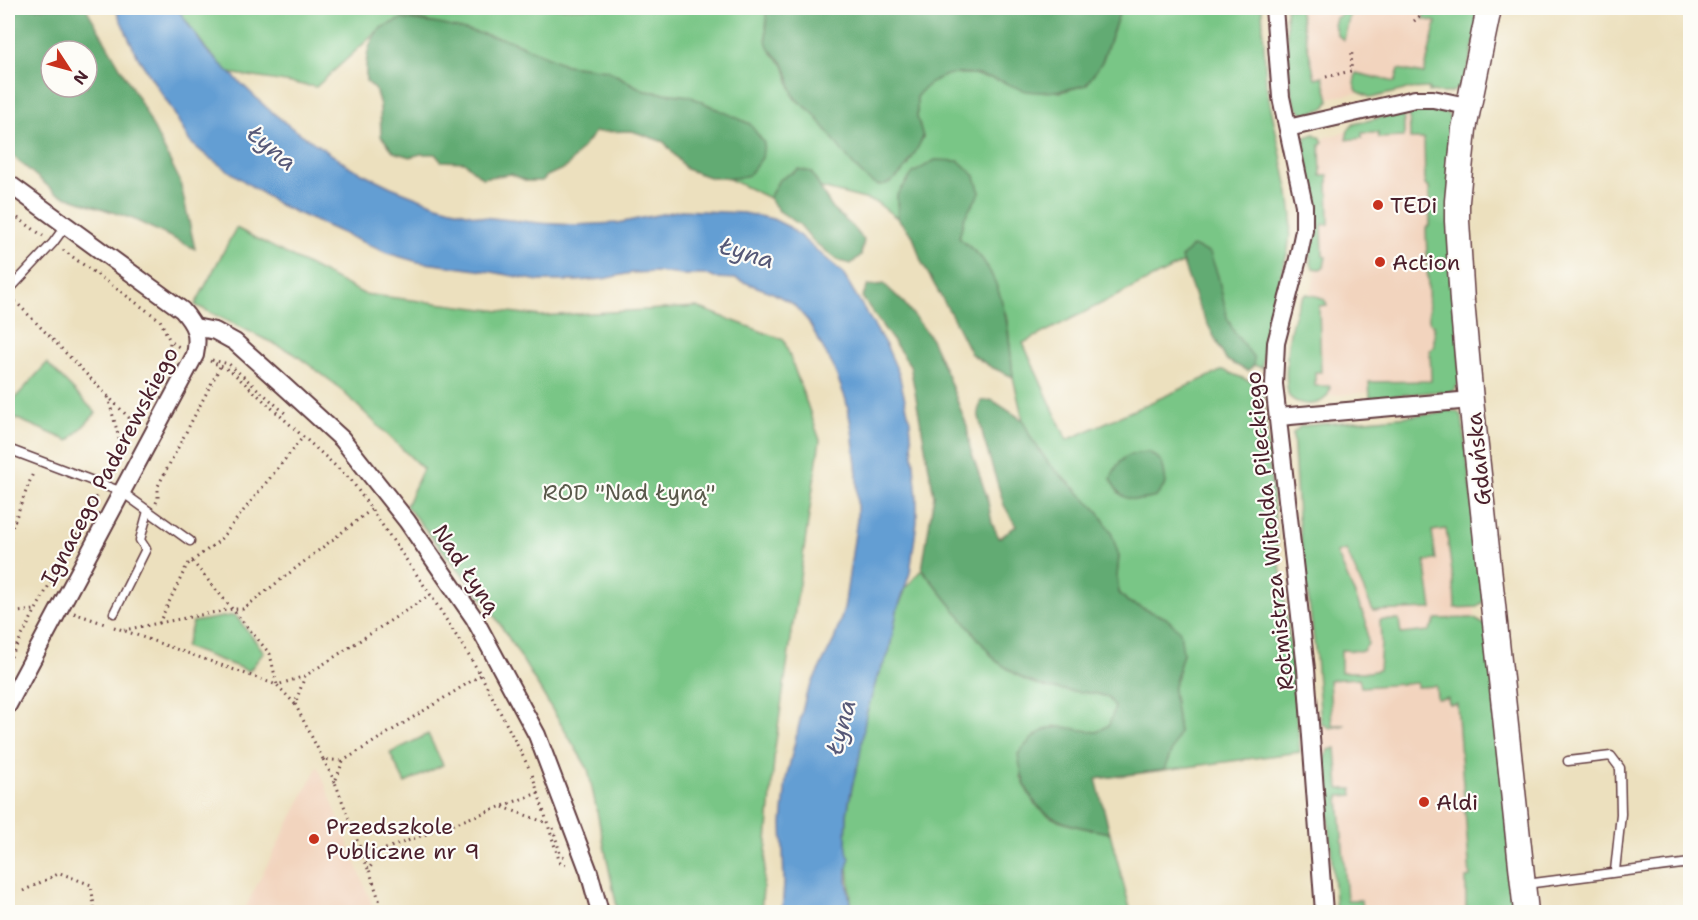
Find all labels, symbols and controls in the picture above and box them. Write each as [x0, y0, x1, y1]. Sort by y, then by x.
north arrow [39, 39, 99, 99]
text: N [69, 66, 93, 89]
water label: Łyna [240, 117, 304, 178]
place label: TEDi [1390, 191, 1438, 220]
marker: TEDi [1371, 198, 1385, 212]
water label: Łyna [715, 229, 778, 276]
place label: Action [1392, 248, 1460, 277]
marker: Action [1373, 255, 1387, 269]
street label: Ignacego Paderewskiego [34, 342, 185, 591]
street label: Rotmistrza Witolda Pileckiego [1238, 370, 1301, 692]
street label: Gdańska [1459, 410, 1498, 507]
park label: ROD "Nad Łyną" [543, 478, 715, 507]
street label: Nad Łyną [426, 519, 507, 620]
water label: Łyna [818, 696, 864, 759]
place label: Aldi [1436, 788, 1478, 817]
marker: Aldi [1417, 795, 1431, 809]
place label: Przedszkole Publiczne nr 9 [326, 812, 480, 866]
marker: Przedszkole Publiczne nr 9 [307, 832, 321, 846]

